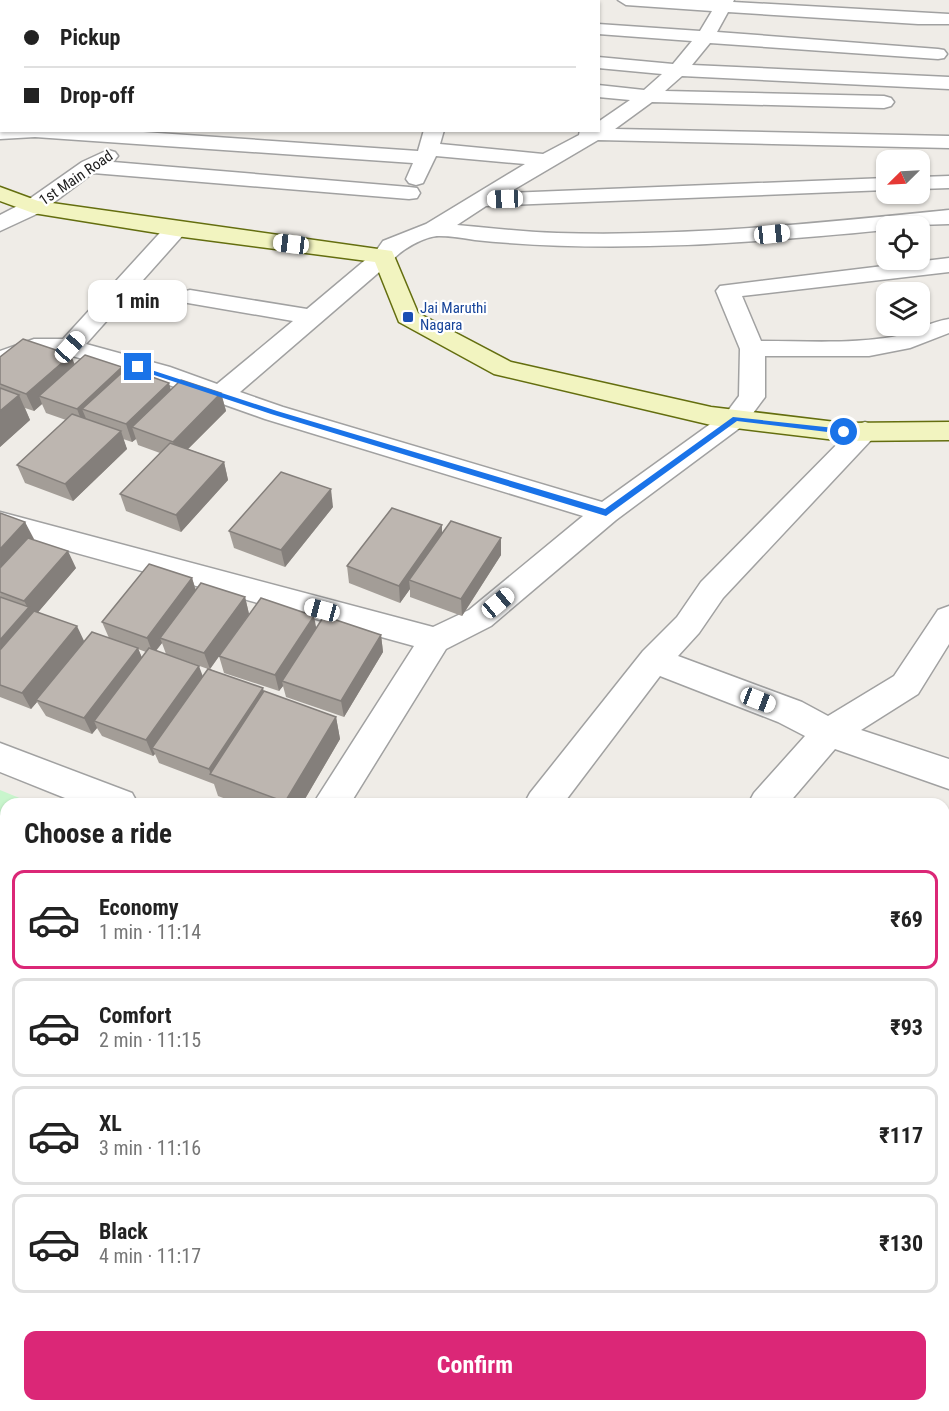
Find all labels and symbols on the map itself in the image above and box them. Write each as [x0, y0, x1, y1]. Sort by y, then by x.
street label: 1st Main Road [36, 147, 116, 209]
north arrow [876, 150, 930, 204]
car [487, 189, 523, 209]
car [753, 223, 791, 245]
car [272, 233, 310, 255]
callout: 1 min [88, 280, 188, 322]
place label: Jai Maruthi Nagara [420, 299, 487, 334]
marker: Jai Maruthi Nagara [401, 310, 415, 324]
car [51, 328, 89, 366]
route end [124, 353, 151, 380]
route start [830, 418, 857, 445]
car [478, 585, 518, 621]
car [302, 597, 342, 623]
car [738, 685, 778, 715]

